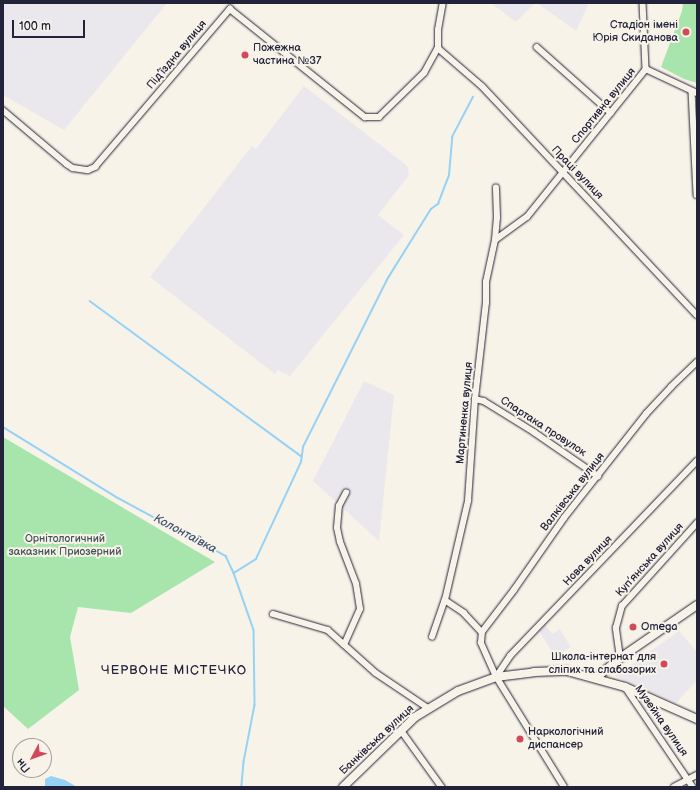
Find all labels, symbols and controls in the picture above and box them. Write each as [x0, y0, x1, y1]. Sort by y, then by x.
scale bar [14, 12, 87, 38]
street label: Під’їздна вулиця [144, 18, 210, 92]
text: 100 m [19, 19, 51, 34]
place label: Стадiон імені Юрія Скиданова [592, 19, 678, 45]
marker: Стадiон імені Юрія Скиданова [681, 27, 691, 37]
place label: Пожежна частина №37 [253, 42, 322, 68]
marker: Пожежна частина №37 [240, 50, 250, 60]
street label: Спортивна вулиця [569, 65, 639, 147]
street label: Праці вулиця [548, 144, 606, 202]
street label: Мартиненка вулиця [454, 361, 476, 465]
street label: Спартака провулок [498, 394, 588, 460]
street label: Валківська вулиця [538, 450, 608, 534]
water label: Колонтаївка [151, 511, 219, 557]
street label: Куп’янська вулиця [613, 520, 687, 600]
park label: Орнiтологичний заказник Приозерний [9, 533, 121, 559]
street label: Нова вулиця [561, 533, 615, 589]
place label: Omega [641, 620, 678, 634]
marker: Omega [628, 622, 638, 632]
place label: Школа-інтернат для сліпих та слабозорих [549, 651, 656, 677]
marker: Школа-інтернат для сліпих та слабозорих [659, 659, 669, 669]
district label: ЧЕРВОНЕ МІСТЕЧКО [101, 662, 247, 678]
street label: Музейна вулиця [632, 683, 690, 759]
street label: Банківська вулиця [337, 702, 417, 778]
place label: Наркологічний диспансер [528, 726, 603, 752]
marker: Наркологічний диспансер [515, 734, 525, 744]
north arrow [12, 738, 52, 778]
text: Пн [14, 756, 33, 775]

